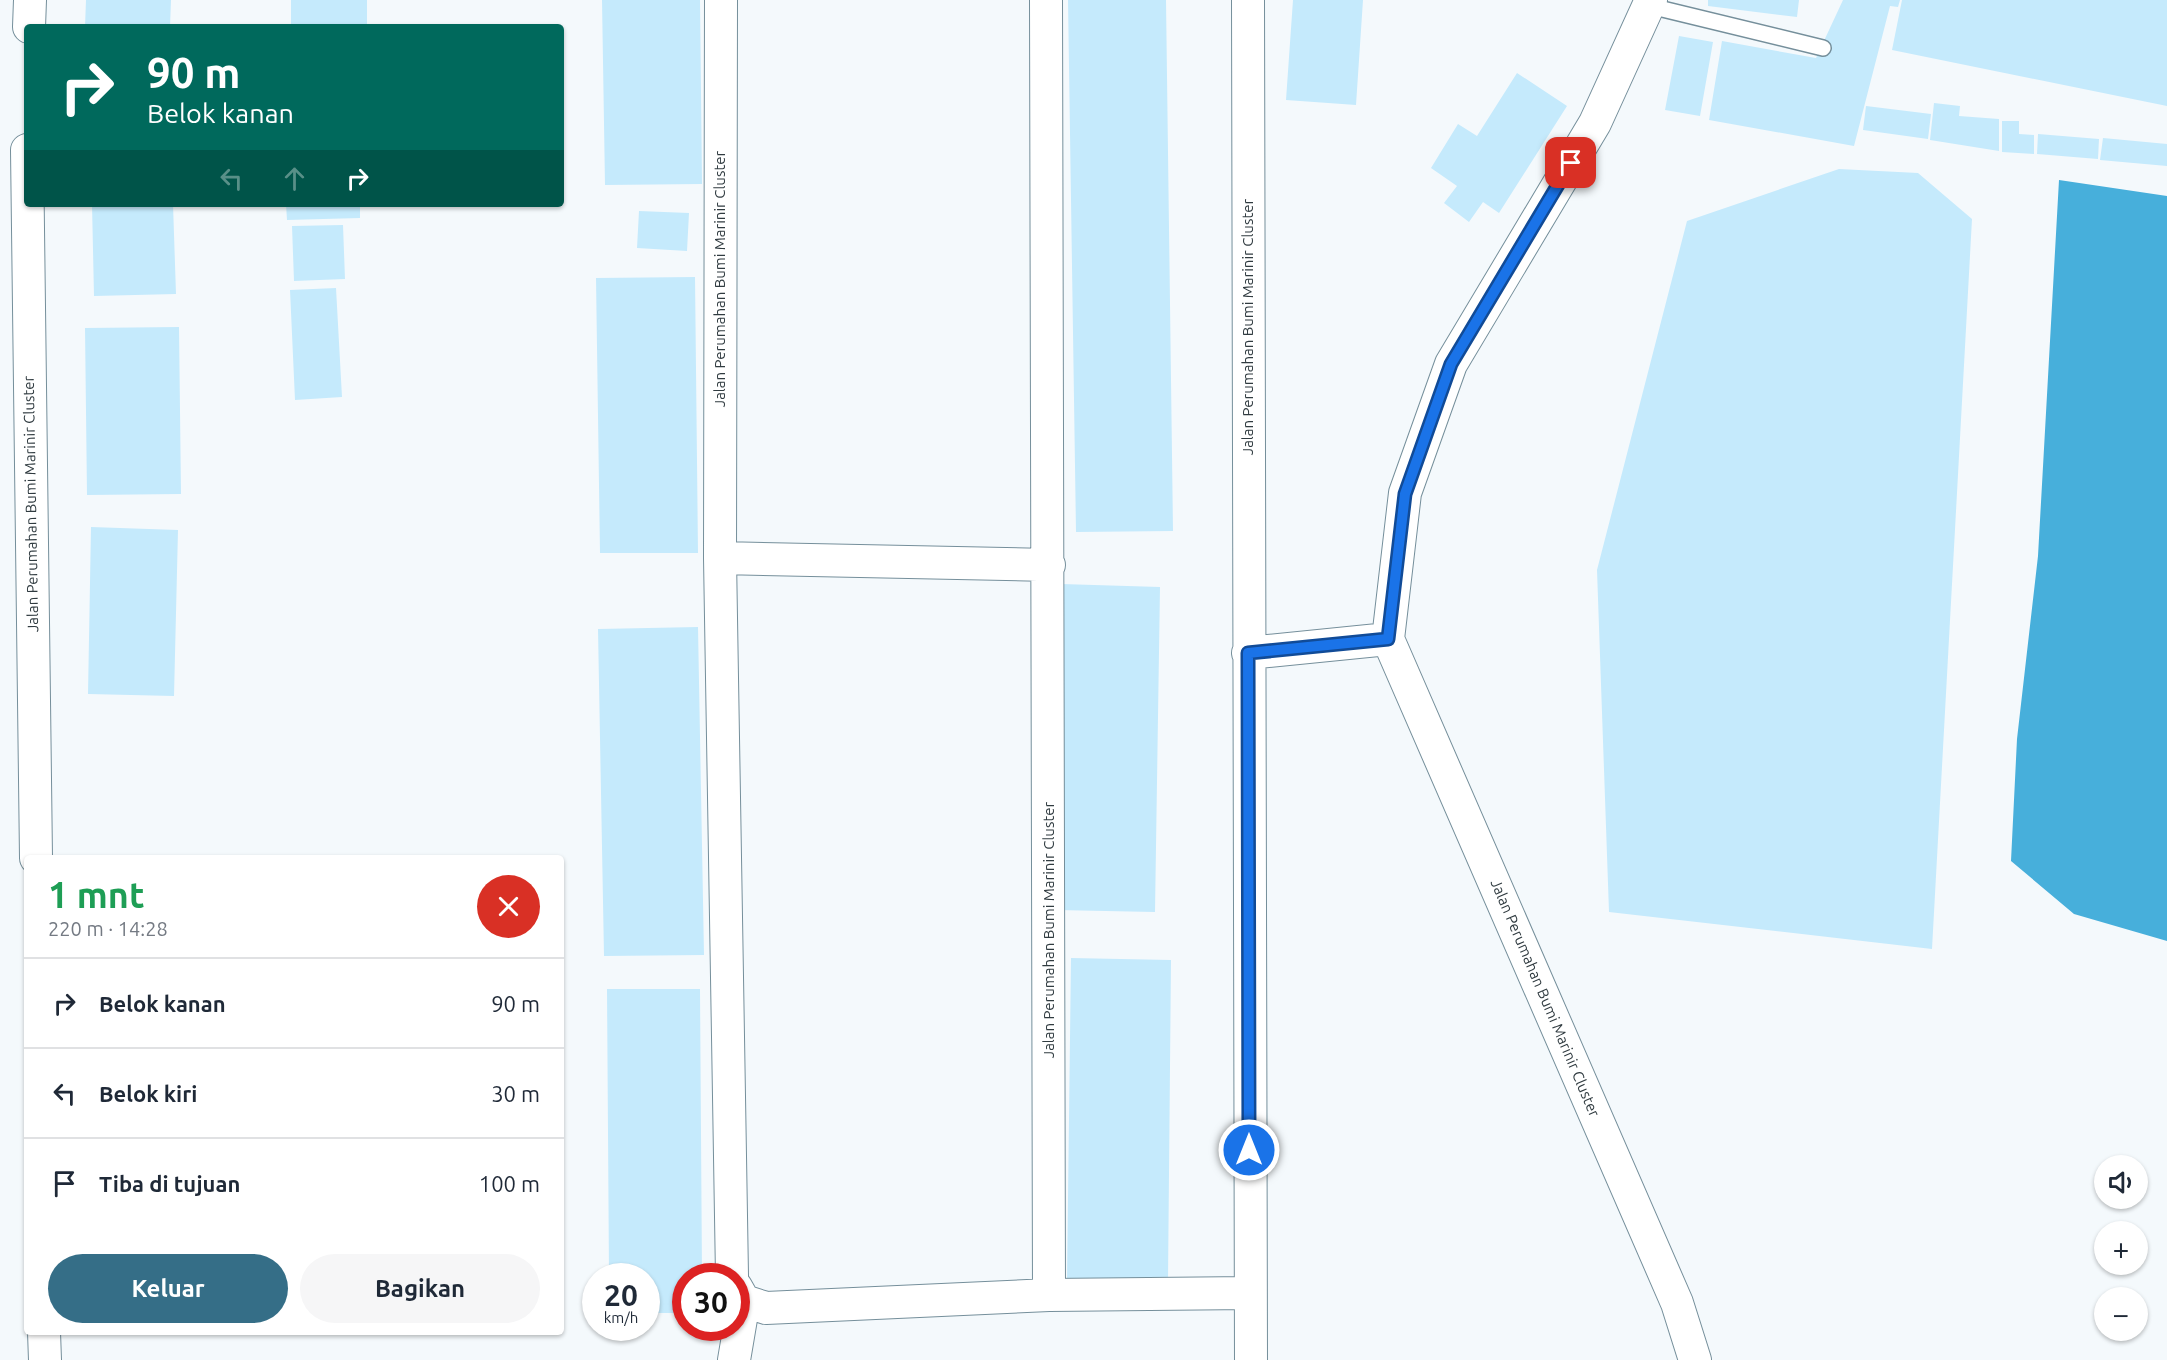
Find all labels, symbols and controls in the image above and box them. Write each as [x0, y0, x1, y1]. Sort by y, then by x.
icon: right [48, 48, 126, 126]
text: 90 m [147, 49, 241, 96]
text: Belok kanan [147, 98, 294, 128]
pin [1545, 137, 1596, 188]
icon: arrive [1554, 146, 1587, 179]
street label: Jalan Perumahan Bumi Marinir Cluster [711, 150, 728, 407]
icon: left [215, 162, 248, 195]
icon: ahead [278, 162, 311, 195]
icon: right [341, 162, 374, 195]
street label: Jalan Perumahan Bumi Marinir Cluster [1239, 198, 1256, 455]
street label: Jalan Perumahan Bumi Marinir Cluster [20, 375, 41, 632]
street label: Jalan Perumahan Bumi Marinir Cluster [1040, 801, 1057, 1058]
text: 1 mnt [48, 874, 144, 915]
button: close [477, 875, 540, 938]
street label: Jalan Perumahan Bumi Marinir Cluster [1488, 876, 1604, 1119]
text: 220 m · 14:28 [48, 917, 168, 940]
icon: right [48, 987, 81, 1020]
text: Belok kanan [99, 991, 226, 1016]
text: 90 m [491, 991, 540, 1016]
icon: left [48, 1077, 81, 1110]
text: Belok kiri [99, 1081, 197, 1106]
text: 30 m [491, 1081, 540, 1106]
position arrow [1217, 1118, 1281, 1182]
map controls [2094, 1155, 2148, 1341]
button: sound [2094, 1155, 2148, 1209]
icon: arrive [48, 1167, 81, 1200]
text: Tiba di tujuan [99, 1171, 240, 1196]
text: 100 m [479, 1171, 540, 1196]
button: + [2094, 1221, 2148, 1275]
button: Keluar [48, 1254, 288, 1323]
button: Bagikan [300, 1254, 540, 1323]
speed limit sign: 30 [672, 1263, 750, 1341]
text: 20 [604, 1278, 638, 1312]
button: − [2094, 1287, 2148, 1341]
text: km/h [604, 1309, 638, 1326]

